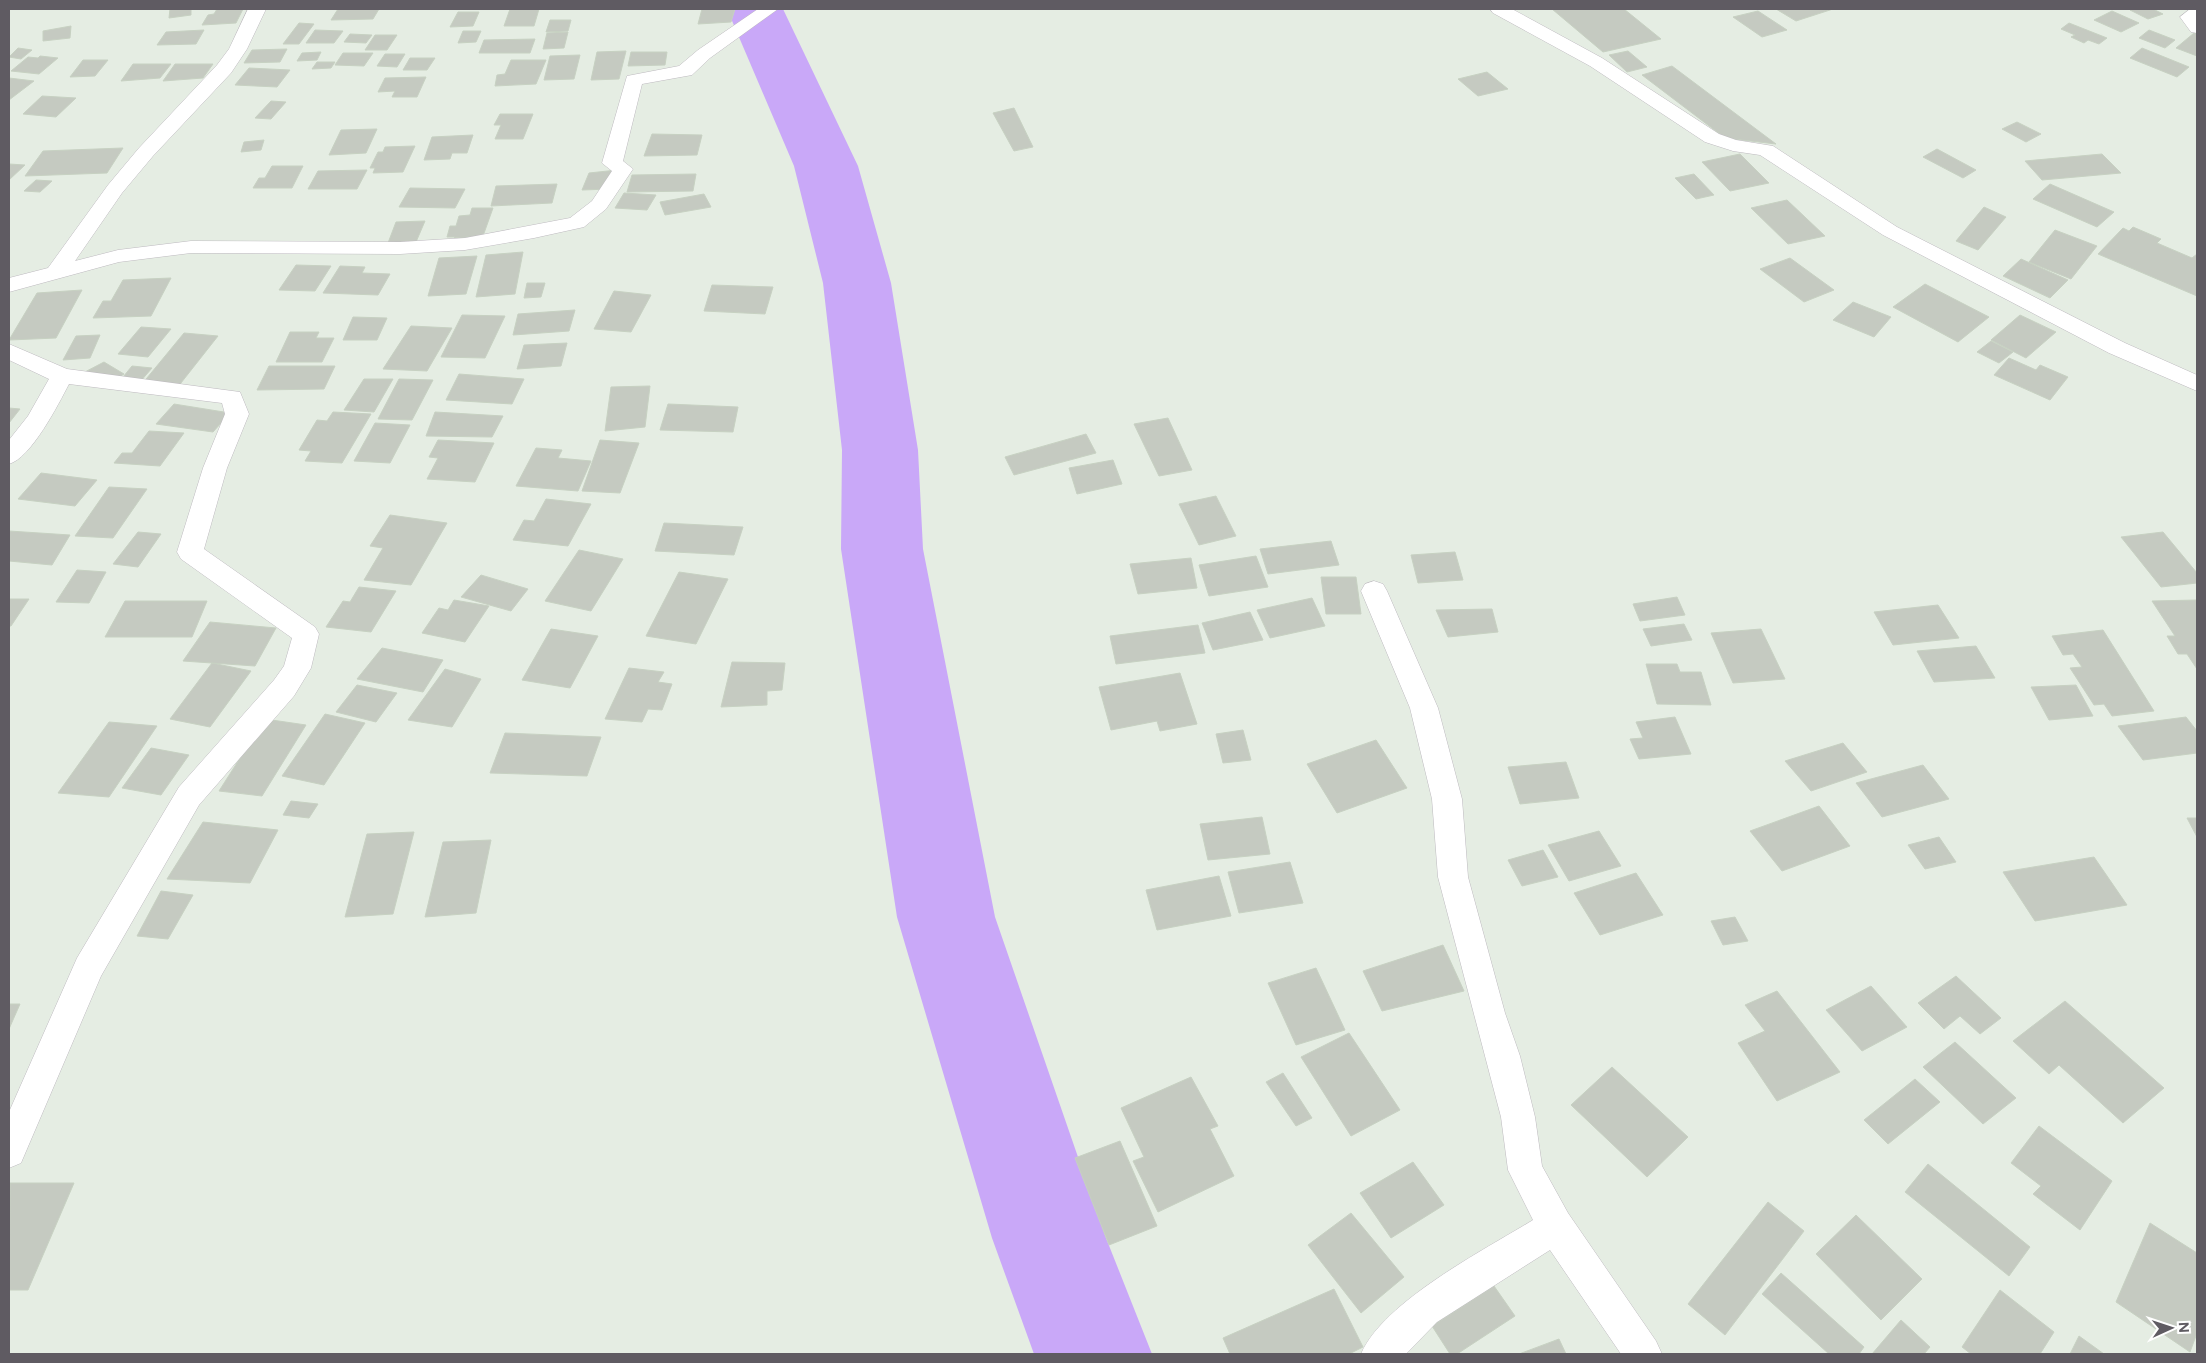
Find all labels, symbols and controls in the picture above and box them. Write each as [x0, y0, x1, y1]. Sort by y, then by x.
north arrow [2146, 1303, 2196, 1353]
text: N [2175, 1321, 2192, 1333]

